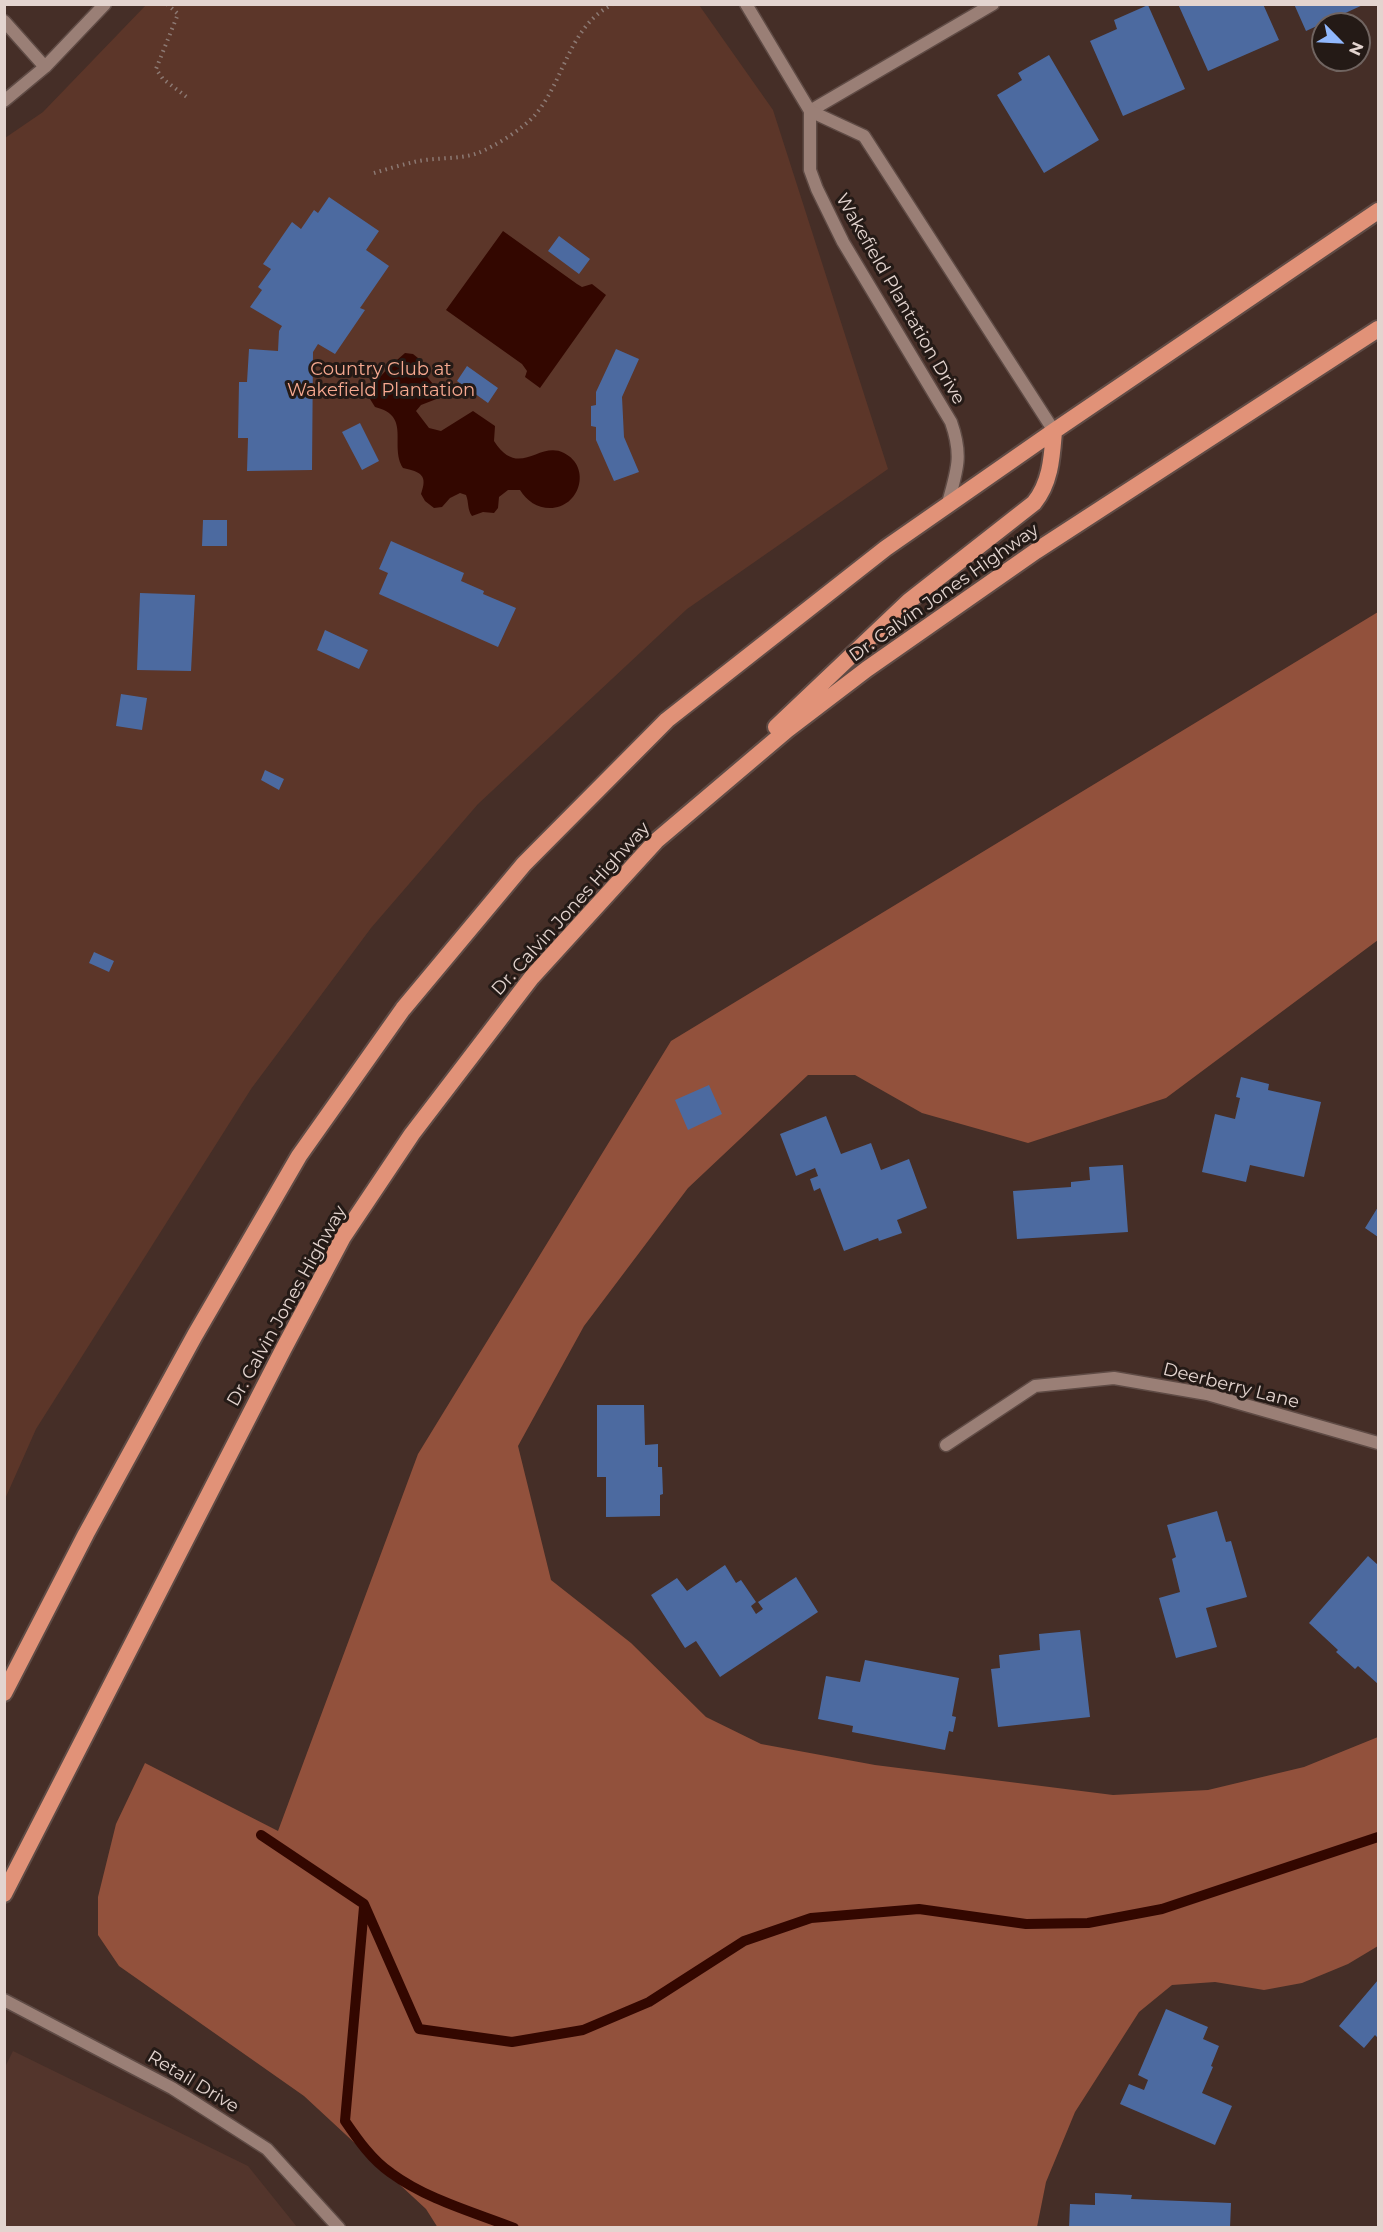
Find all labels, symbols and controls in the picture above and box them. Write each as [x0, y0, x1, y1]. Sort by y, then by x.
north arrow [1311, 12, 1371, 72]
text: N [1345, 39, 1367, 58]
street label: Wakefield Plantation Drive [831, 190, 969, 408]
park label: Country Club at Wakefield Plantation [287, 359, 475, 401]
street label: Dr. Calvin Jones Highway [845, 519, 1043, 667]
street label: Dr. Calvin Jones Highway [487, 818, 655, 1000]
street label: Dr. Calvin Jones Highway [223, 1202, 351, 1410]
street label: Deerberry Lane [1161, 1359, 1301, 1413]
street label: Retail Drive [143, 2046, 243, 2118]

